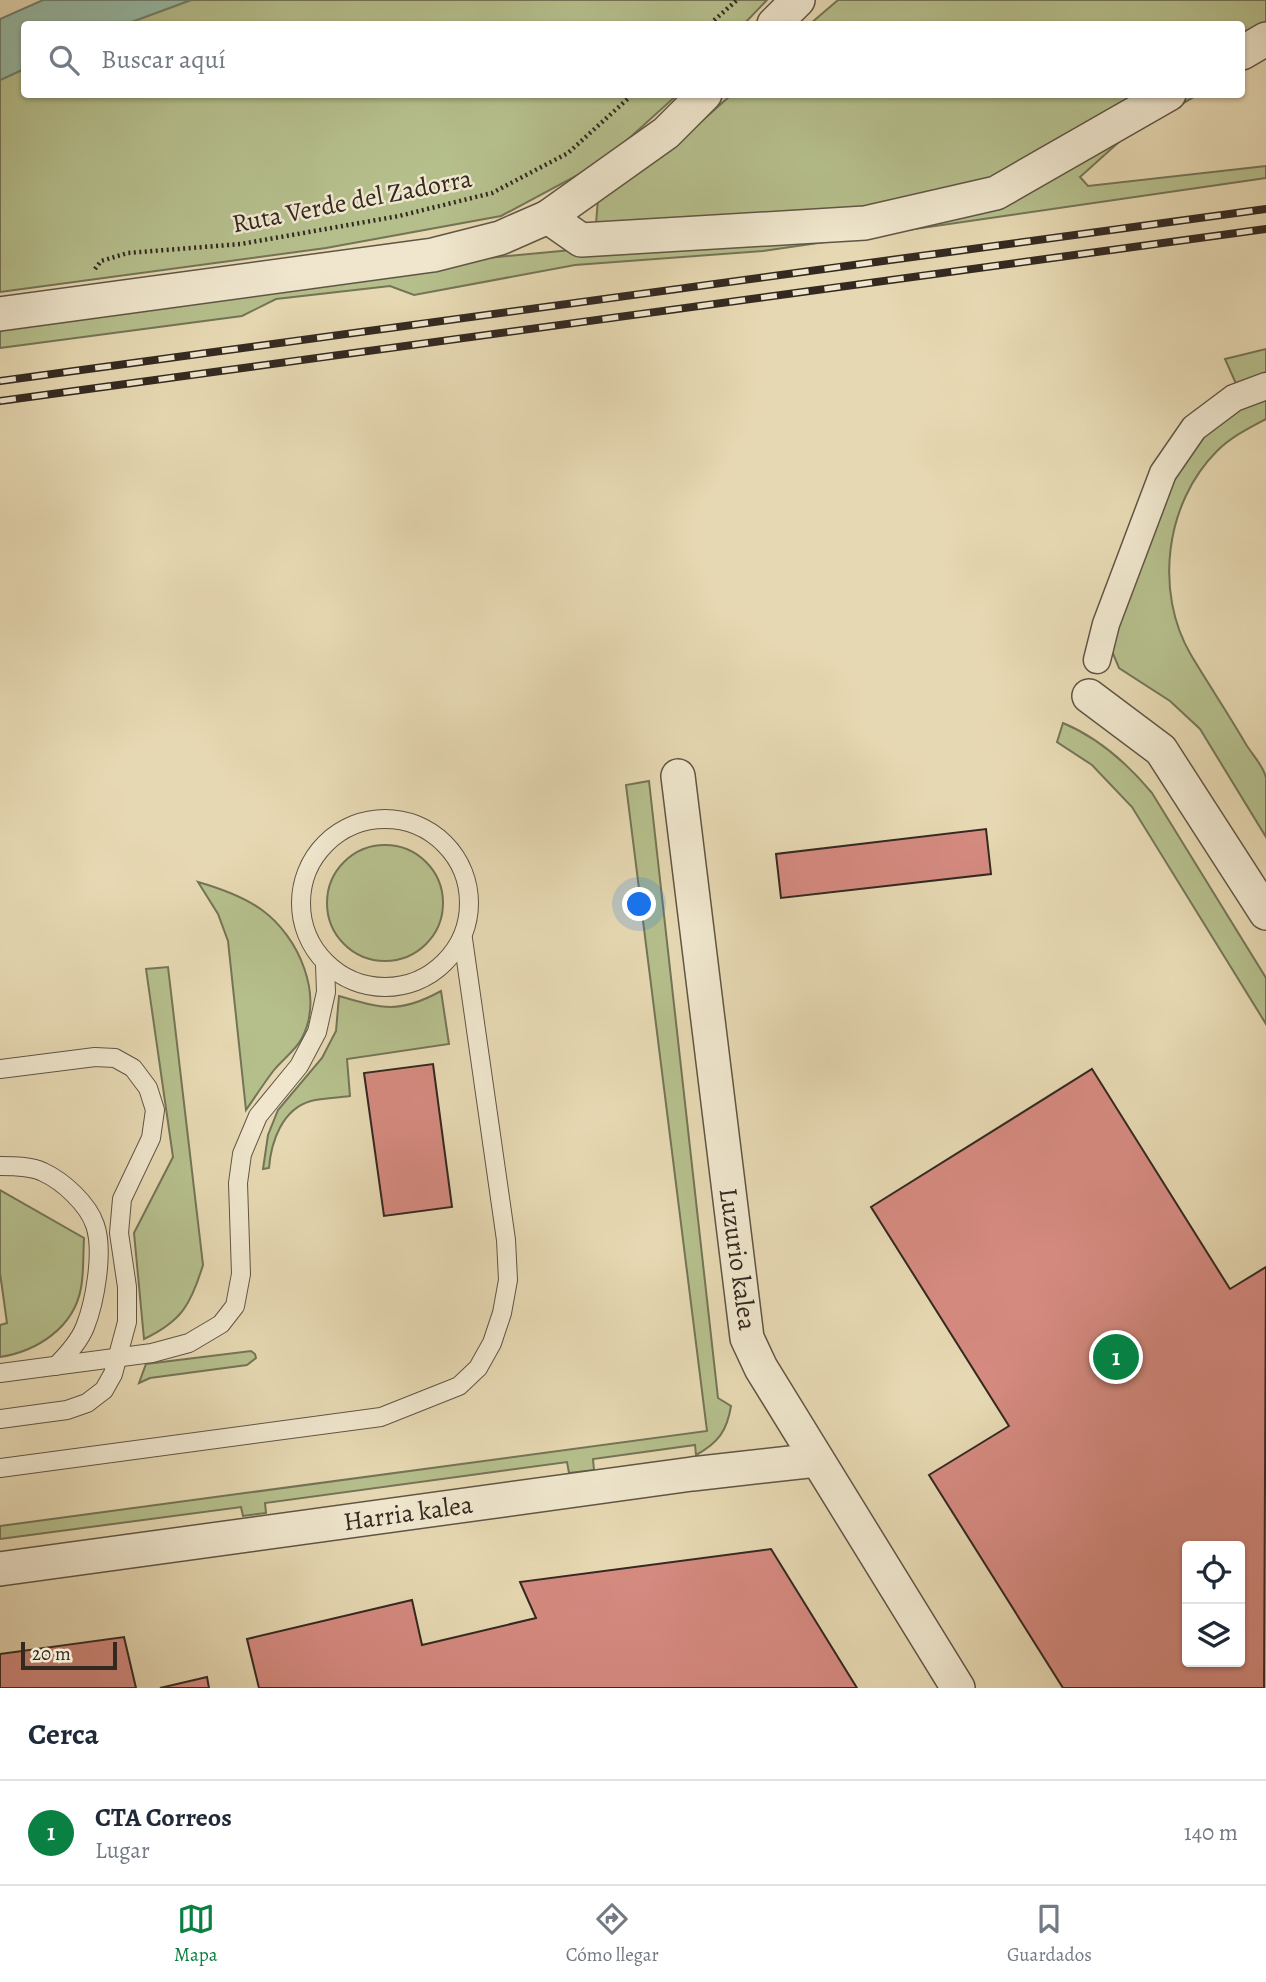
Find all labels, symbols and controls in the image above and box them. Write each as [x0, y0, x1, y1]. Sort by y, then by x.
search box [21, 21, 1245, 98]
icon: search [45, 41, 83, 79]
text: Buscar aquí [101, 42, 226, 77]
street label: Ruta Verde del Zadorra [229, 161, 475, 241]
your location [622, 887, 656, 921]
street label: Luzurio kalea [711, 1186, 765, 1332]
pin: 1 [1093, 1331, 1139, 1383]
street label: Harria kalea [341, 1487, 475, 1539]
map controls [1182, 1541, 1245, 1667]
button: locate [1182, 1541, 1245, 1604]
button: layers [1182, 1604, 1245, 1667]
scale bar [21, 1639, 117, 1671]
text: 20 m [32, 1641, 71, 1667]
text: Cerca [28, 1714, 99, 1754]
text: CTA Correos [95, 1800, 232, 1835]
text: 1 [47, 1817, 55, 1848]
text: 140 m [1184, 1817, 1238, 1848]
text: Lugar [95, 1835, 150, 1866]
tab: Mapa [174, 1900, 218, 1968]
tab: Cómo llegar [566, 1900, 659, 1968]
tab: Guardados [1007, 1900, 1092, 1968]

